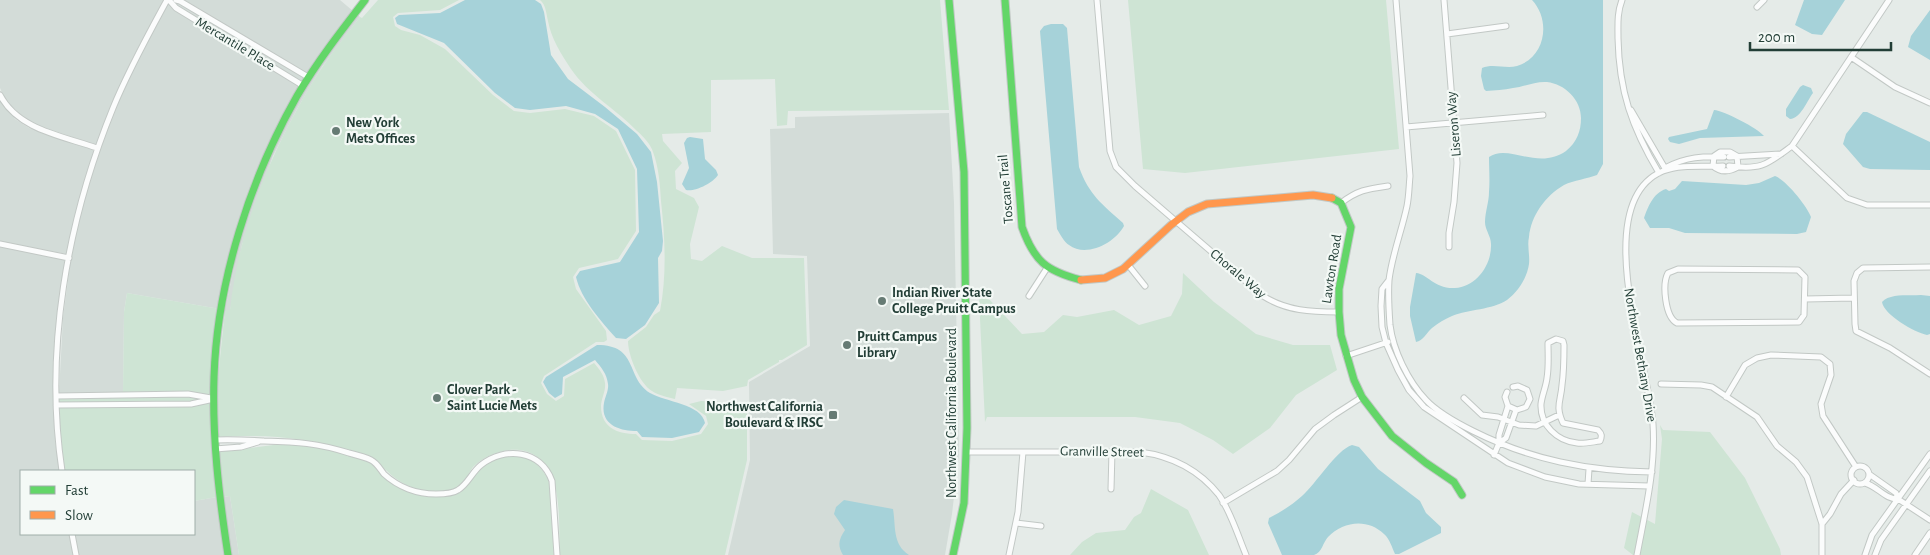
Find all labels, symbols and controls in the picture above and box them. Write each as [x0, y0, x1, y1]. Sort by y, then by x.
street label: Mercantile Place [193, 15, 277, 73]
scale bar [1750, 20, 1891, 52]
text: 200 m [1758, 30, 1795, 45]
street label: Liseron Way [1444, 91, 1464, 157]
place label: New York Mets Offices [346, 116, 415, 146]
marker: New York Mets Offices [330, 125, 342, 137]
street label: Toscane Trail [996, 154, 1016, 224]
street label: Lawton Road [1320, 233, 1344, 305]
street label: Chorale Way [1207, 247, 1269, 301]
place label: Indian River State College Pruitt Campus [892, 286, 1016, 316]
street label: Northwest Bethany Drive [1621, 287, 1659, 423]
marker: Indian River State College Pruitt Campus [876, 295, 888, 307]
street label: Northwest California Boulevard [945, 328, 959, 498]
place label: Pruitt Campus Library [857, 330, 937, 360]
marker: Pruitt Campus Library [841, 339, 853, 351]
place label: Clover Park - Saint Lucie Mets [447, 383, 537, 413]
marker: Clover Park - Saint Lucie Mets [431, 392, 443, 404]
place label: Northwest California Boulevard & IRSC [706, 400, 824, 430]
marker: Northwest California Boulevard & IRSC [827, 409, 839, 421]
street label: Granville Street [1060, 444, 1145, 460]
legend [20, 470, 195, 535]
text: Fast [65, 483, 89, 498]
text: Slow [65, 508, 93, 523]

